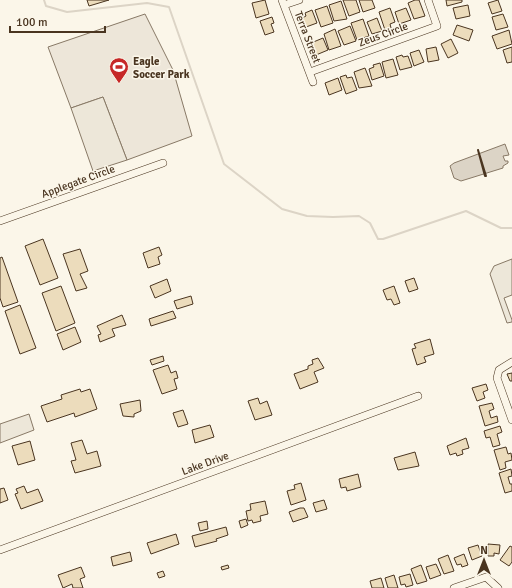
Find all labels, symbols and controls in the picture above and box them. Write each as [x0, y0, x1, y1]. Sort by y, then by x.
scale bar [10, 8, 105, 34]
street label: Terra Street [292, 9, 323, 65]
text: 100 m [16, 15, 48, 30]
street label: Zeus Circle [357, 19, 410, 49]
place label: Eagle Soccer Park [133, 55, 190, 81]
sports icon: Eagle Soccer Park [108, 56, 130, 84]
street label: Applegate Circle [40, 162, 117, 201]
street label: Lake Drive [180, 449, 230, 478]
north arrow [464, 540, 504, 580]
text: N [480, 544, 488, 557]

